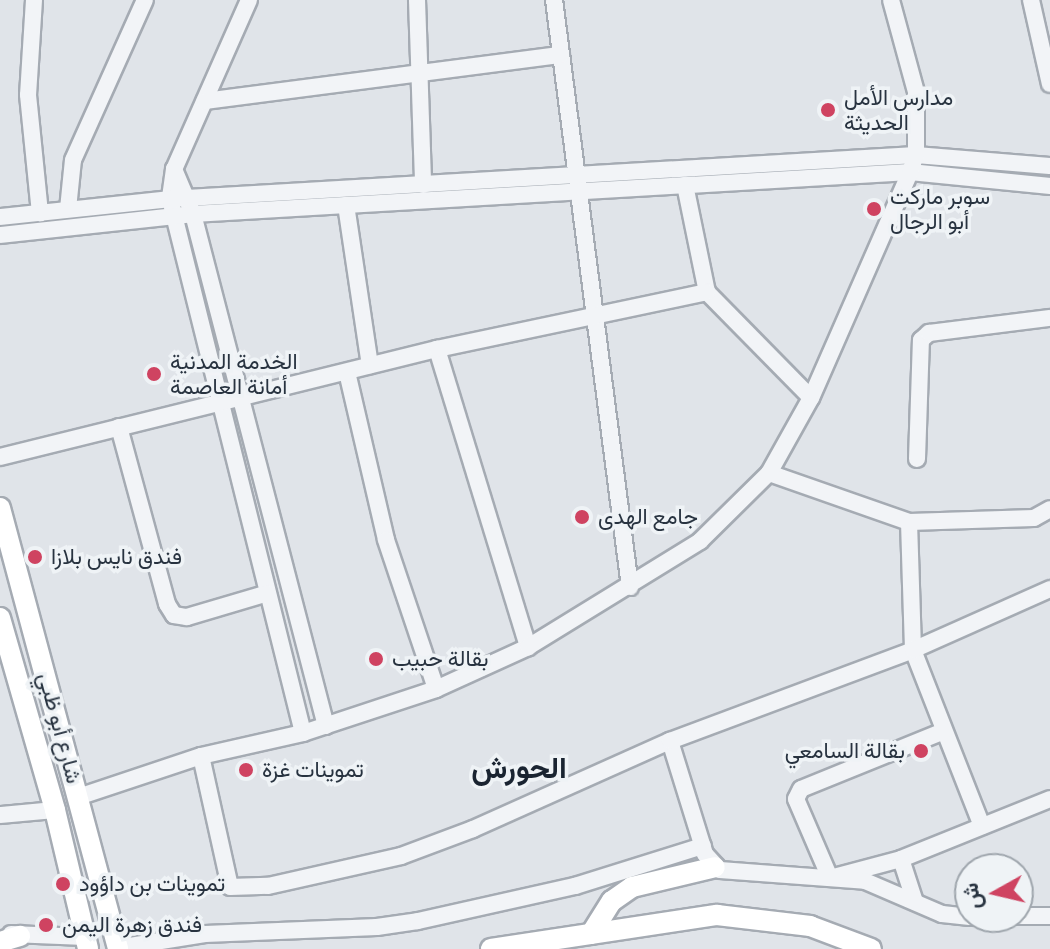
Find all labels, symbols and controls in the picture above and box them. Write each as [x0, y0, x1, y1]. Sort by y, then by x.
place label: مدارس الأمل الحديثة [844, 84, 953, 136]
marker: مدارس الأمل الحديثة [819, 101, 837, 119]
place label: سوبر ماركت أبو الرجال [890, 183, 990, 234]
marker: سوبر ماركت أبو الرجال [865, 200, 883, 218]
place label: الخدمة المدنية أمانة العاصمة [170, 348, 298, 400]
marker: الخدمة المدنية أمانة العاصمة [145, 365, 163, 383]
place label: جامع الهدى [598, 504, 698, 530]
marker: جامع الهدى [573, 508, 591, 526]
place label: فندق نايس بلازا [51, 544, 182, 570]
marker: فندق نايس بلازا [26, 548, 44, 566]
place label: بقالة حبيب [392, 646, 489, 672]
marker: بقالة حبيب [367, 650, 385, 668]
street label: شارع أبو ظبي [33, 670, 87, 786]
place label: بقالة السامعي [785, 738, 905, 764]
marker: بقالة السامعي [912, 742, 930, 760]
district label: الحورش [471, 751, 567, 787]
place label: تموينات غزة [262, 757, 364, 783]
marker: تموينات غزة [237, 761, 255, 779]
north arrow [954, 853, 1034, 933]
place label: تموينات بن داؤود [79, 871, 225, 897]
marker: تموينات بن داؤود [54, 875, 72, 893]
text: ش [957, 881, 987, 911]
place label: فندق زهرة اليمن [62, 912, 202, 938]
marker: فندق زهرة اليمن [37, 916, 55, 934]

